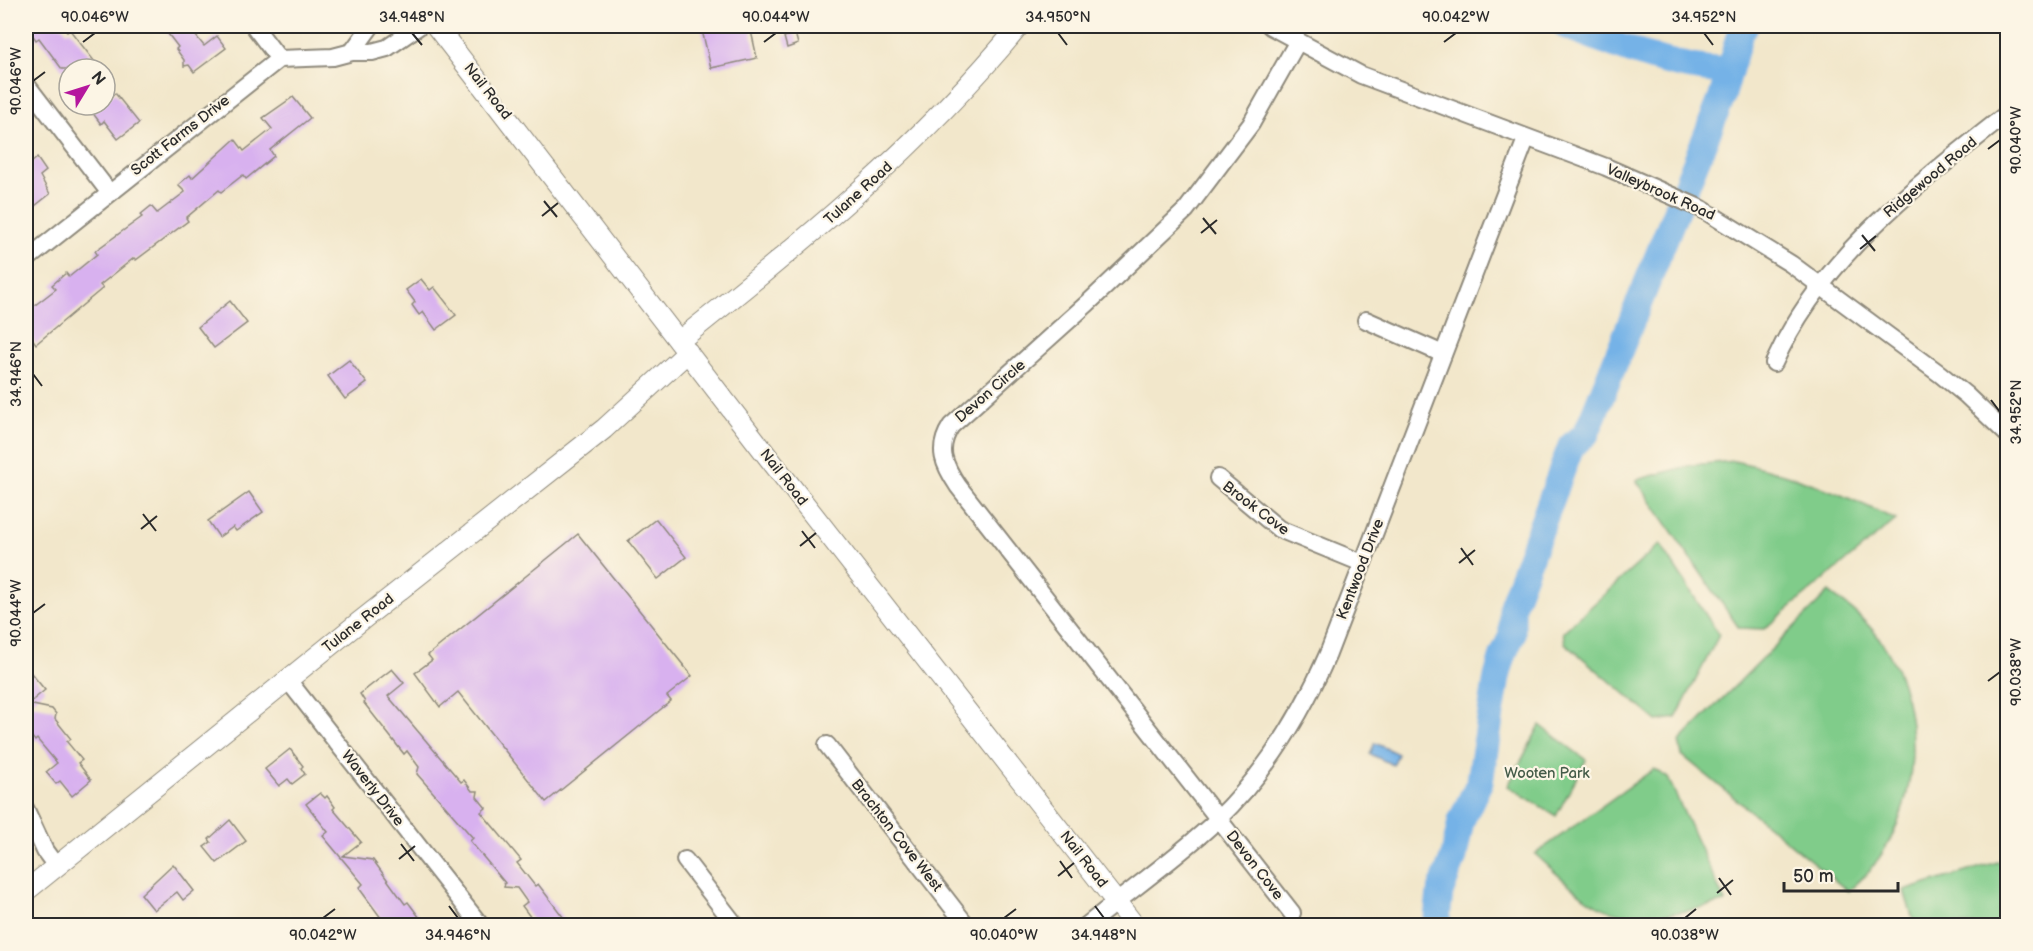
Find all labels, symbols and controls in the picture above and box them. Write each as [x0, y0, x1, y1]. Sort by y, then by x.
text: 90.046°W [61, 8, 129, 27]
text: 34.948°N [379, 8, 445, 27]
text: 90.044°W [742, 8, 810, 27]
text: 34.950°N [1025, 8, 1091, 27]
text: 90.042°W [1422, 8, 1490, 27]
text: 34.952°N [1671, 8, 1737, 27]
text: 90.046°W [7, 47, 26, 115]
north arrow [57, 57, 117, 117]
street label: Nail Road [460, 59, 516, 124]
text: N [86, 68, 109, 89]
street label: Scott Farms Drive [127, 91, 234, 180]
text: 90.040°W [2007, 106, 2026, 174]
street label: Ridgewood Road [1880, 133, 1981, 222]
street label: Tulane Road [820, 158, 897, 229]
street label: Valleybrook Road [1603, 160, 1718, 225]
text: 34.946°N [7, 341, 26, 407]
street label: Devon Circle [951, 356, 1029, 427]
text: 34.952°N [2007, 379, 2026, 445]
street label: Nail Road [756, 445, 812, 510]
street label: Brook Cove [1218, 477, 1293, 540]
street label: Kentwood Drive [1333, 516, 1388, 622]
text: 90.044°W [7, 579, 26, 647]
street label: Tulane Road [319, 590, 398, 657]
text: 90.038°W [2007, 638, 2026, 706]
street label: Waverly Drive [337, 747, 408, 830]
park label: Wooten Park [1504, 764, 1590, 783]
street label: Brachton Cove West [847, 775, 947, 896]
street label: Nail Road [1056, 827, 1112, 892]
street label: Devon Cove [1222, 827, 1288, 904]
scale bar [1784, 855, 1898, 893]
text: 50 m [1793, 866, 1834, 887]
text: 90.042°W [289, 926, 357, 945]
text: 34.946°N [425, 926, 491, 945]
text: 90.040°W [970, 926, 1038, 945]
text: 34.948°N [1071, 926, 1137, 945]
text: 90.038°W [1651, 926, 1719, 945]

